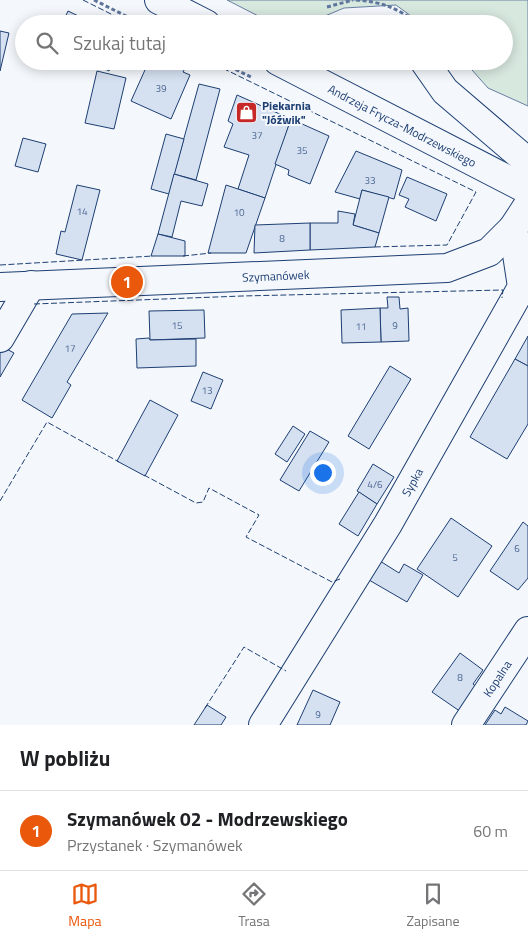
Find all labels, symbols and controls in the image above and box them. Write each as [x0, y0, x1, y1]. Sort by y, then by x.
search box [15, 15, 513, 70]
text: Szukaj tutaj [73, 28, 166, 57]
icon: search [33, 29, 61, 57]
street label: Andrzeja Frycza-Modrzewskiego [325, 79, 480, 171]
house number: 39 [155, 81, 167, 96]
place label: Piekarnia "Jóźwik" [262, 96, 311, 129]
shop icon: Piekarnia "Jóźwik" [234, 100, 258, 124]
house number: 37 [251, 128, 263, 143]
house number: 35 [296, 143, 308, 158]
house number: 33 [364, 173, 376, 188]
house number: 14 [76, 204, 88, 219]
house number: 10 [233, 205, 245, 220]
house number: 8 [279, 231, 285, 246]
pin: 1 [111, 263, 143, 301]
street label: Szymanówek [242, 264, 310, 286]
house number: 15 [171, 318, 183, 333]
house number: 9 [392, 318, 398, 333]
house number: 11 [355, 319, 367, 334]
house number: 17 [64, 341, 76, 356]
house number: 13 [201, 383, 213, 398]
your location [310, 460, 336, 486]
street label: Sypka [396, 464, 427, 500]
house number: 4/6 [367, 477, 383, 492]
house number: 6 [514, 541, 520, 556]
house number: 5 [452, 550, 458, 565]
street label: Kopalna [478, 656, 516, 700]
house number: 8 [457, 670, 463, 685]
house number: 9 [315, 707, 321, 722]
text: W pobliżu [20, 742, 110, 774]
text: Szymanówek 02 - Modrzewskiego [67, 804, 348, 833]
text: 1 [32, 819, 40, 843]
text: 60 m [473, 819, 508, 843]
text: Przystanek · Szymanówek [67, 833, 243, 857]
tab: Mapa [68, 880, 102, 931]
tab: Trasa [238, 880, 270, 931]
tab: Zapisane [407, 880, 460, 931]

